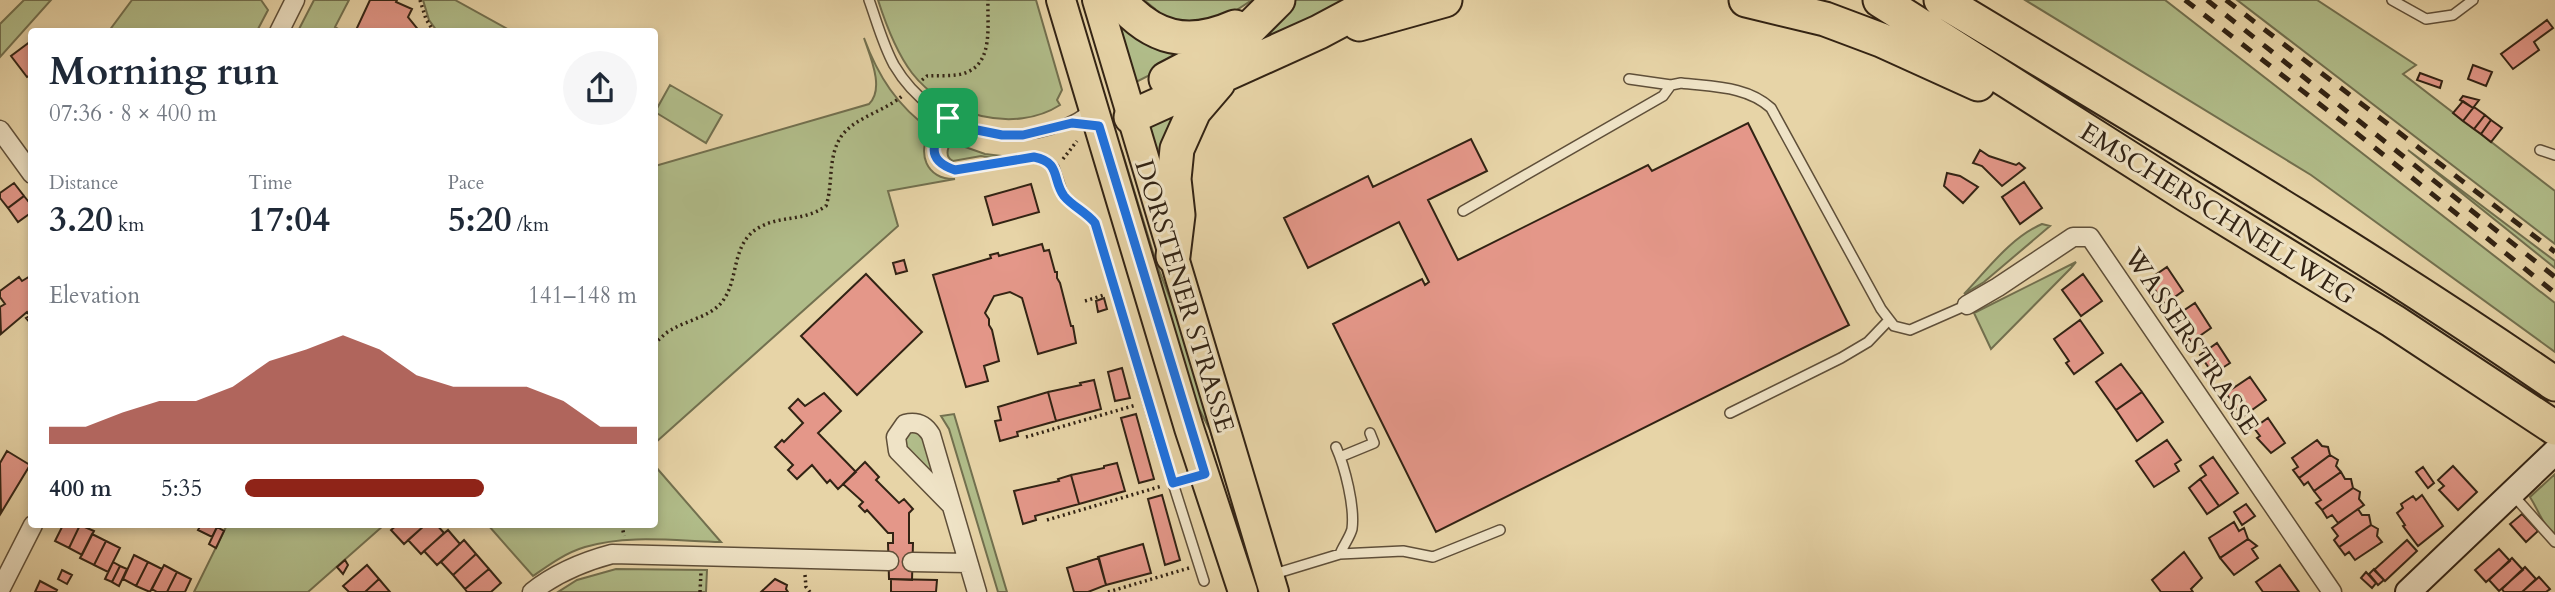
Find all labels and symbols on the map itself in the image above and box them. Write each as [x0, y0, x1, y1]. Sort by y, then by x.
pin [918, 88, 978, 148]
street label: EMSCHERSCHNELLWEG [2073, 114, 2362, 313]
street label: DORSTENER STRASSE [1126, 155, 1243, 437]
street label: WASSERSTRASSE [2116, 240, 2267, 441]

